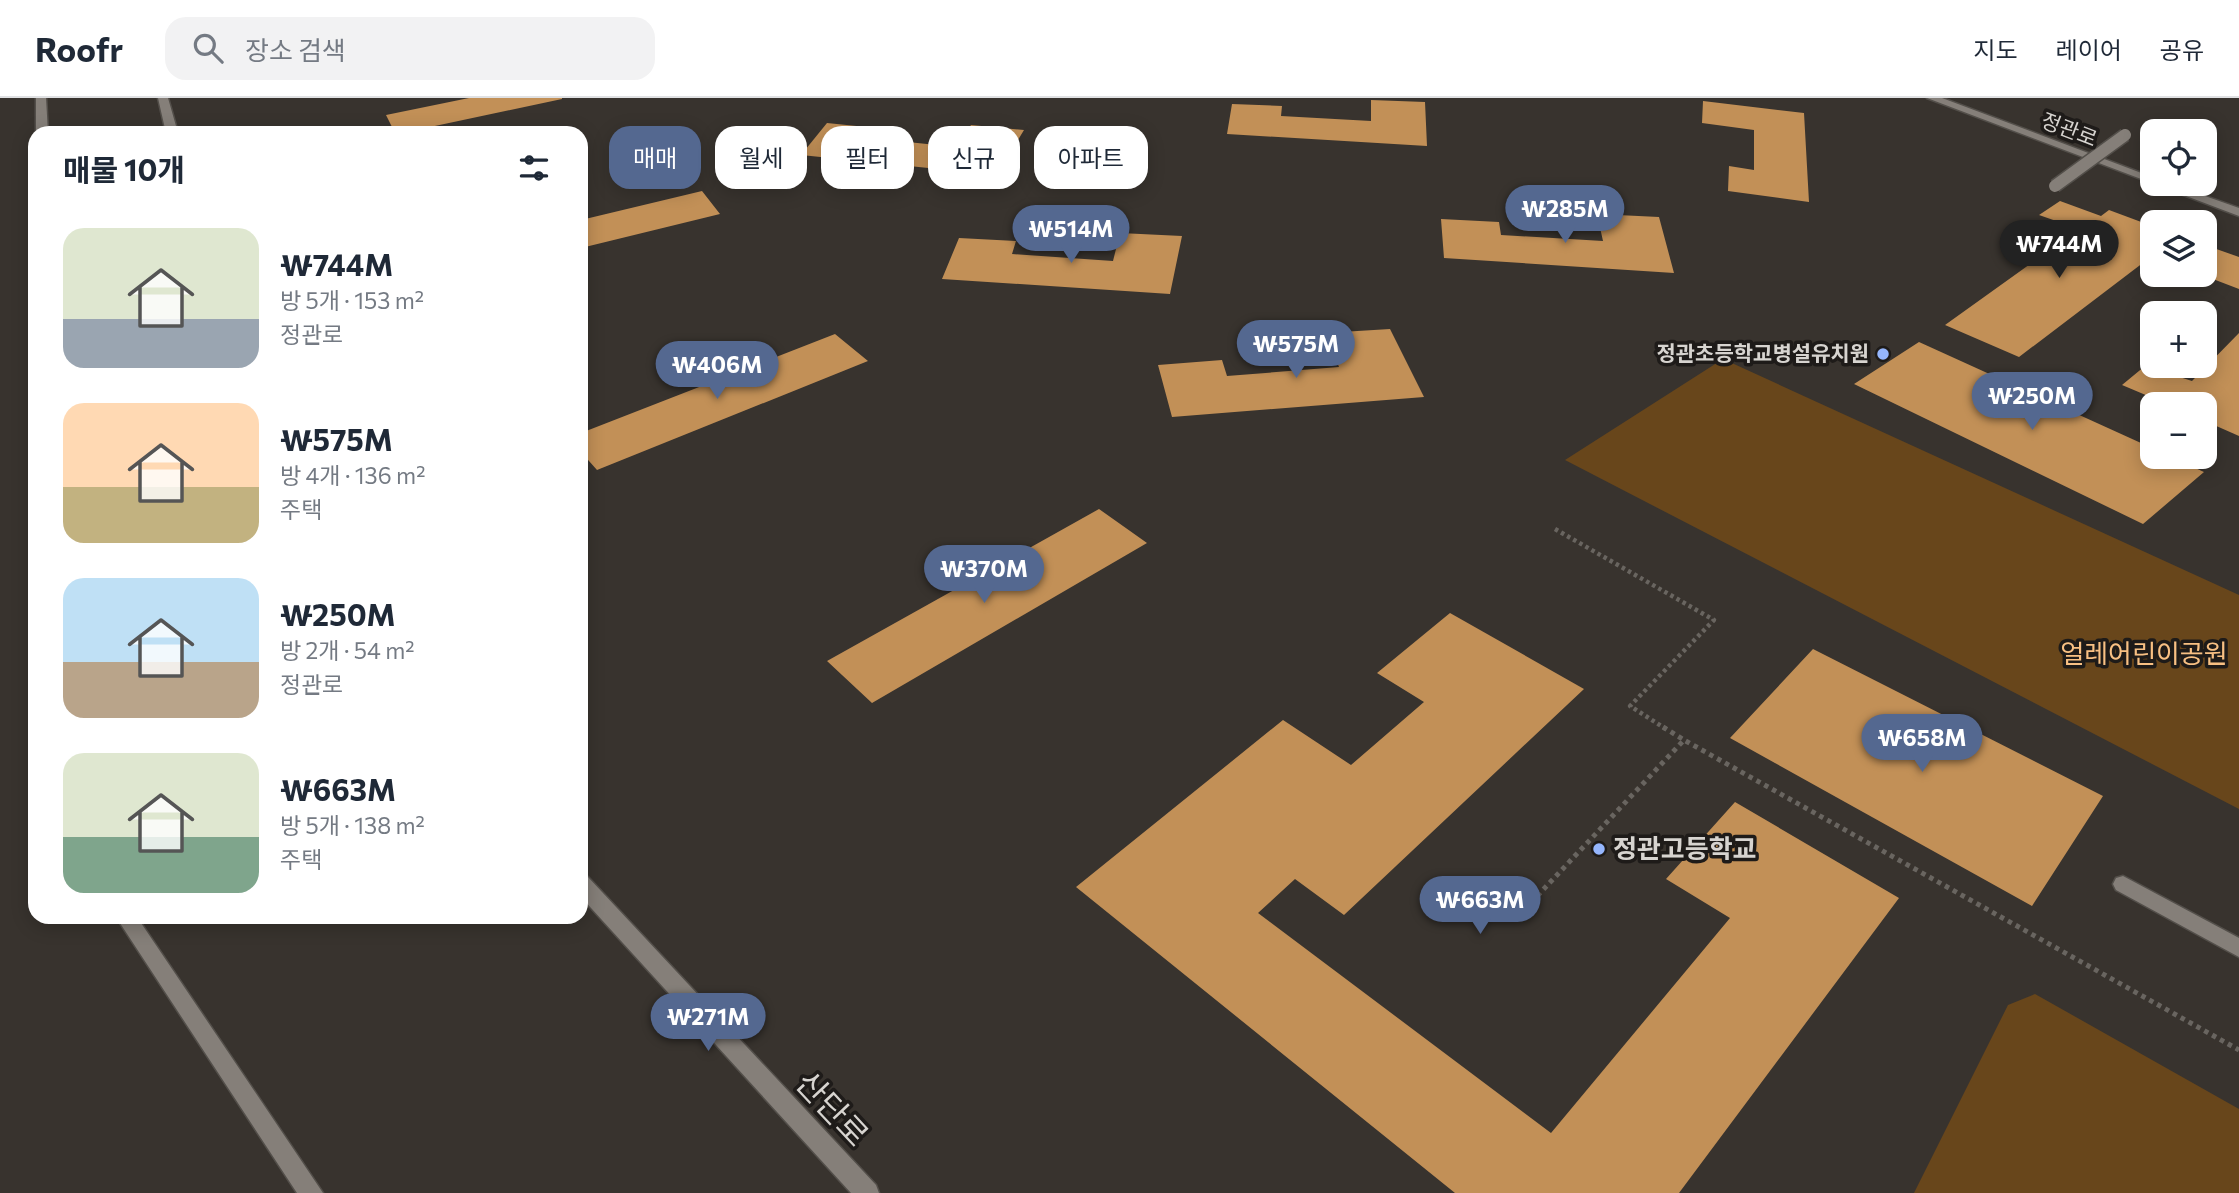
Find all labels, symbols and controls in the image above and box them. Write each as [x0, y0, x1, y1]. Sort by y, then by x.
search box [165, 17, 655, 80]
text: Roofr [35, 28, 123, 69]
icon: search [189, 29, 227, 67]
text: 장소 검색 [245, 34, 346, 65]
text: 지도 [1973, 35, 2018, 64]
text: 레이어 [2056, 35, 2122, 64]
text: 공유 [2160, 35, 2204, 64]
street label: 정관로 [2038, 107, 2101, 151]
map controls [2140, 119, 2217, 469]
button: locate [2140, 119, 2217, 196]
chip: 매매 [609, 126, 701, 189]
chip: 월세 [715, 126, 807, 189]
chip: 필터 [821, 126, 914, 189]
chip: 신규 [928, 126, 1020, 189]
chip: 아파트 [1034, 126, 1148, 189]
icon: filters [515, 149, 553, 187]
text: 매물 10개 [63, 150, 185, 187]
pin: ₩285M [1516, 186, 1614, 245]
text: ₩285M [1521, 194, 1609, 222]
pin: ₩514M [1022, 206, 1120, 265]
button: layers [2140, 210, 2217, 287]
text: ₩514M [1028, 214, 1114, 242]
pin: ₩744M [2010, 220, 2108, 280]
text: ₩744M [2016, 229, 2102, 257]
text: ₩744M [280, 245, 393, 282]
icon: home [119, 256, 203, 340]
text: 방 5개 · 153 m² [280, 286, 424, 314]
button: + [2140, 301, 2217, 378]
text: 정관로 [280, 320, 343, 348]
pin: ₩575M [1247, 320, 1345, 380]
text: ₩575M [1253, 329, 1339, 357]
place label: 정관초등학교병설유치원 [1656, 340, 1869, 365]
pin: ₩406M [668, 342, 766, 401]
marker: 정관초등학교병설유치원 [1875, 346, 1891, 362]
text: ₩406M [672, 350, 762, 378]
pin: ₩250M [1983, 372, 2081, 432]
text: ₩250M [1988, 381, 2076, 409]
button: − [2140, 392, 2217, 469]
text: ₩575M [280, 420, 393, 457]
icon: home [119, 431, 203, 515]
text: 방 4개 · 136 m² [280, 461, 425, 489]
text: 주택 [280, 495, 322, 523]
pin: ₩370M [935, 546, 1033, 605]
text: ₩370M [940, 554, 1028, 582]
text: ₩250M [280, 595, 396, 632]
icon: home [119, 606, 203, 690]
text: 방 2개 · 54 m² [280, 636, 414, 664]
park label: 얼레어린이공원 [2060, 637, 2228, 668]
text: 정관로 [280, 670, 343, 698]
pin: ₩658M [1873, 714, 1971, 774]
text: ₩658M [1877, 723, 1967, 751]
text: ₩663M [280, 770, 396, 807]
icon: home [119, 781, 203, 865]
text: 방 5개 · 138 m² [280, 811, 425, 839]
place label: 정관고등학교 [1613, 832, 1757, 863]
marker: 정관고등학교 [1591, 841, 1607, 857]
text: 주택 [280, 845, 322, 873]
pin: ₩663M [1431, 876, 1529, 936]
text: ₩663M [1436, 885, 1524, 913]
pin: ₩271M [659, 993, 757, 1053]
text: ₩271M [667, 1002, 749, 1030]
street label: 산단로 [789, 1062, 878, 1154]

